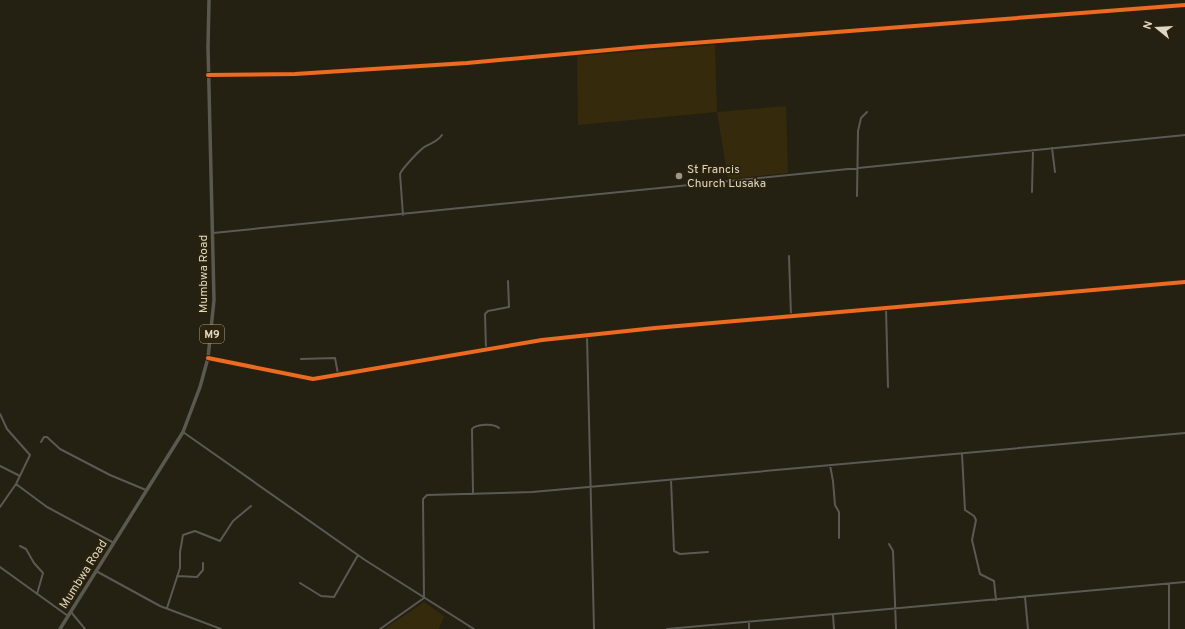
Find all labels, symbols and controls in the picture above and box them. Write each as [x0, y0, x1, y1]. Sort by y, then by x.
north arrow [1137, 8, 1177, 48]
text: N [1141, 19, 1156, 31]
place label: St Francis Church Lusaka [687, 162, 766, 192]
marker: St Francis Church Lusaka [674, 171, 684, 181]
street label: Mumbwa Road [196, 235, 212, 313]
road number: M9 [200, 325, 224, 343]
street label: Mumbwa Road [56, 537, 111, 612]

